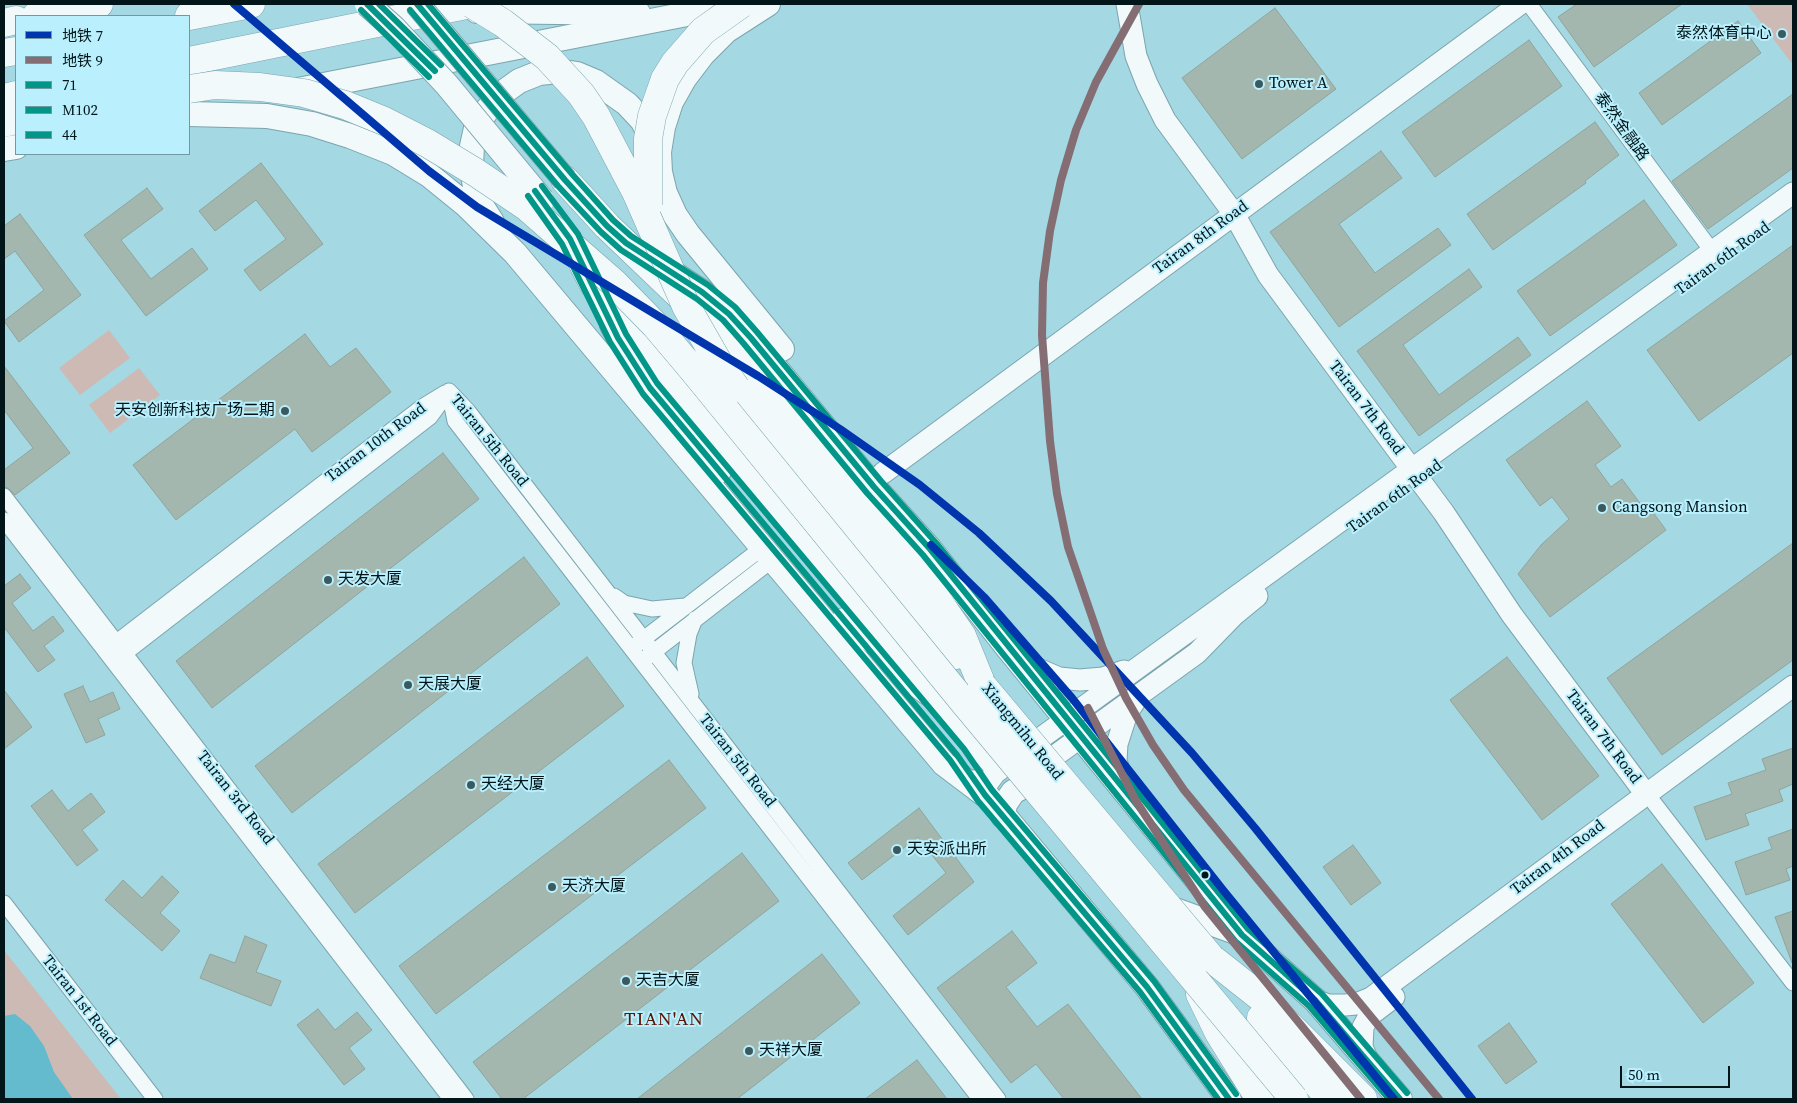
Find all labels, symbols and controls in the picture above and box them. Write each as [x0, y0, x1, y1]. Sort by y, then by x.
legend [15, 15, 190, 155]
place label: 泰然体育中心 [1676, 24, 1772, 44]
text: 地铁 7 [62, 25, 103, 46]
marker: 泰然体育中心 [1776, 28, 1788, 40]
text: 地铁 9 [62, 50, 103, 71]
text: 71 [62, 74, 77, 95]
place label: Tower A [1269, 74, 1328, 94]
marker: Tower A [1253, 78, 1265, 90]
street label: 泰然金融路 [1590, 89, 1652, 165]
text: M102 [62, 99, 98, 120]
text: 44 [62, 124, 77, 145]
street label: Tairan 8th Road [1150, 197, 1252, 279]
street label: Tairan 6th Road [1672, 218, 1774, 300]
street label: Tairan 7th Road [1324, 357, 1408, 459]
street label: Tairan 5th Road [446, 391, 532, 491]
street label: Tairan 10th Road [322, 399, 430, 487]
place label: 天安创新科技广场二期 [115, 401, 275, 421]
marker: 天安创新科技广场二期 [279, 405, 291, 417]
street label: Tairan 6th Road [1344, 456, 1446, 538]
place label: Cangsong Mansion [1612, 498, 1748, 518]
marker: Cangsong Mansion [1596, 502, 1608, 514]
place label: 天发大厦 [338, 570, 402, 590]
marker: 天发大厦 [322, 574, 334, 586]
place label: 天展大厦 [418, 675, 482, 695]
marker: 天展大厦 [402, 679, 414, 691]
street label: Xiangmihu Road [977, 680, 1067, 784]
street label: Tairan 7th Road [1561, 686, 1645, 788]
street label: Tairan 5th Road [695, 711, 779, 811]
street label: Tairan 3rd Road [192, 747, 278, 849]
place label: 天经大厦 [481, 775, 545, 795]
marker: 天经大厦 [465, 779, 477, 791]
street label: Tairan 4th Road [1507, 816, 1609, 900]
place label: 天安派出所 [907, 840, 987, 860]
marker: 天安派出所 [891, 844, 903, 856]
unlabelled marker [1200, 870, 1210, 880]
place label: 天济大厦 [562, 877, 626, 897]
marker: 天济大厦 [546, 881, 558, 893]
street label: Tairan 1st Road [38, 952, 120, 1050]
place label: 天吉大厦 [636, 971, 700, 991]
marker: 天吉大厦 [620, 975, 632, 987]
district label: TIAN'AN [623, 1009, 705, 1031]
place label: 天祥大厦 [759, 1041, 823, 1061]
marker: 天祥大厦 [743, 1045, 755, 1057]
scale bar [1622, 1056, 1732, 1088]
text: 50 m [1628, 1064, 1660, 1085]

